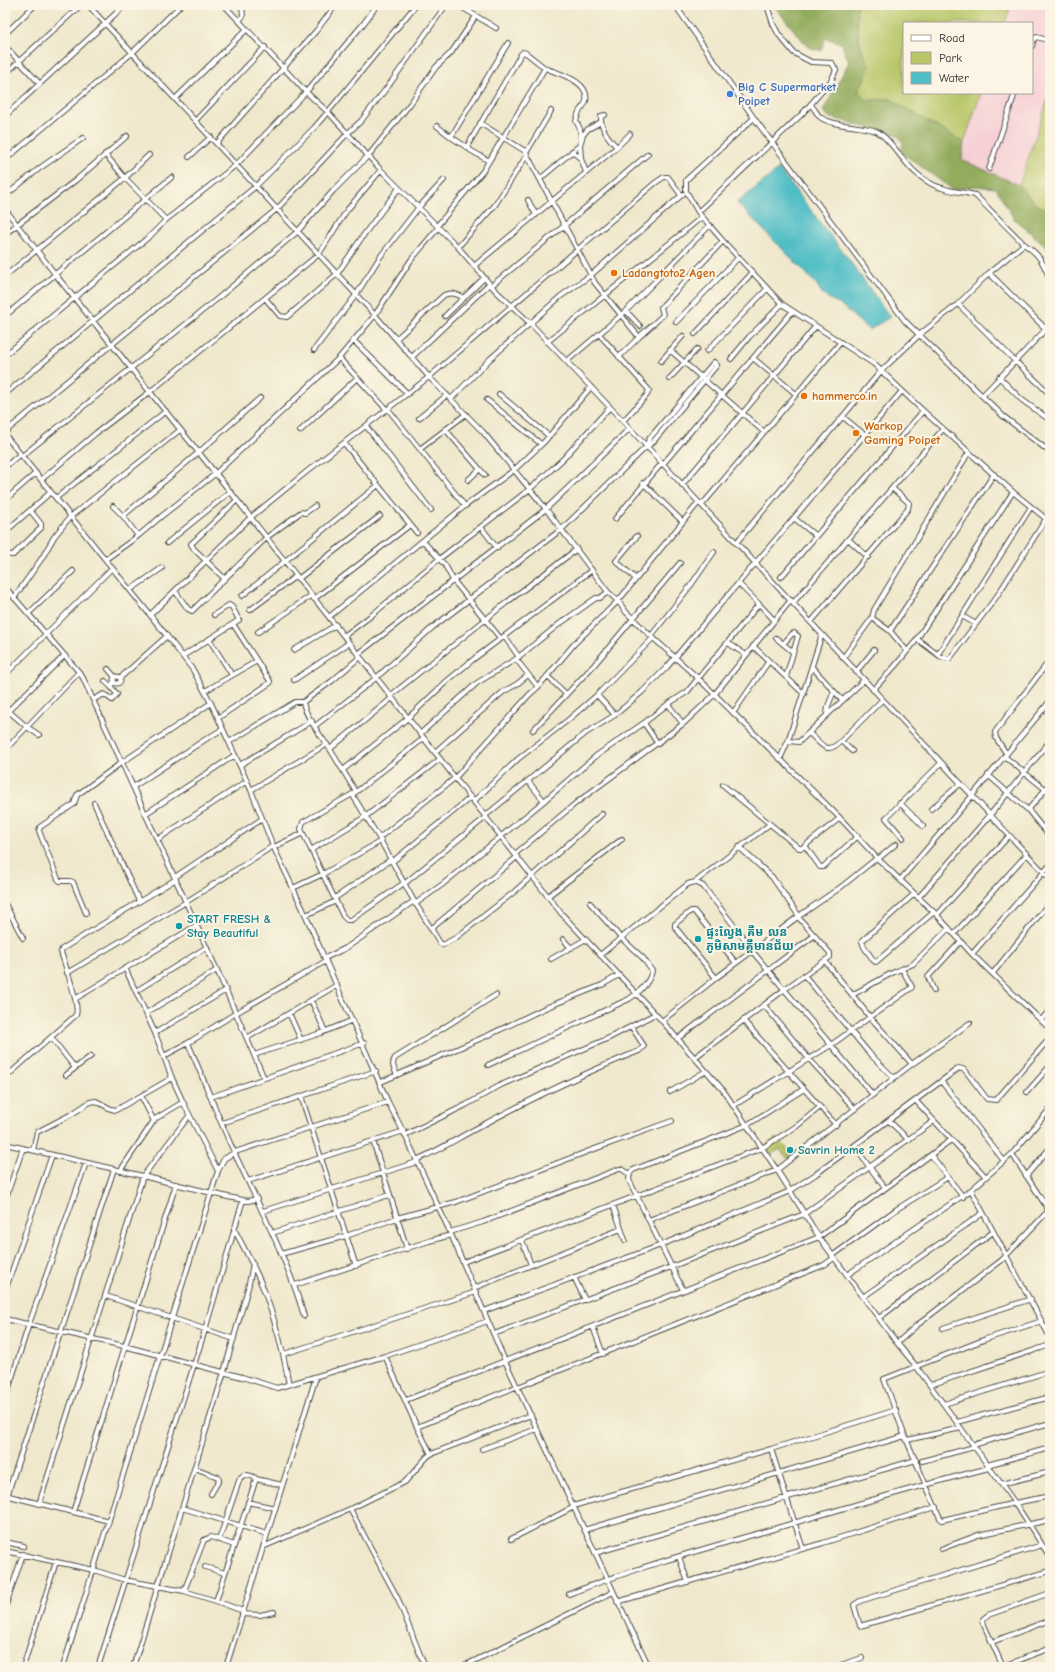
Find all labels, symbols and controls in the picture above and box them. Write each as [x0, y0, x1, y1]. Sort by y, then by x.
legend [903, 22, 1033, 94]
text: Road [939, 31, 965, 45]
text: Park [939, 51, 962, 65]
text: Water [939, 71, 969, 85]
place label: Big C Supermarket Poipet [738, 80, 837, 108]
marker: Big C Supermarket Poipet [725, 89, 735, 99]
place label: Ladangtoto2 Agen [622, 266, 715, 280]
marker: Ladangtoto2 Agen [609, 268, 619, 278]
place label: hammerco.in [812, 389, 877, 403]
marker: hammerco.in [799, 391, 809, 401]
place label: Warkop Gaming Poipet [864, 419, 941, 447]
marker: Warkop Gaming Poipet [851, 428, 861, 438]
place label: START FRESH & Stay Beautiful [187, 912, 271, 940]
marker: START FRESH & Stay Beautiful [174, 921, 184, 931]
place label: ផ្ទះល្វែង គឹម លន ភូមិសាមគ្គីមានជ័យ [706, 925, 794, 953]
marker: ផ្ទះល្វែង គឹម លន ភូមិសាមគ្គីមានជ័យ [693, 934, 703, 944]
place label: Savrin Home 2 [798, 1143, 875, 1157]
marker: Savrin Home 2 [785, 1145, 795, 1155]

